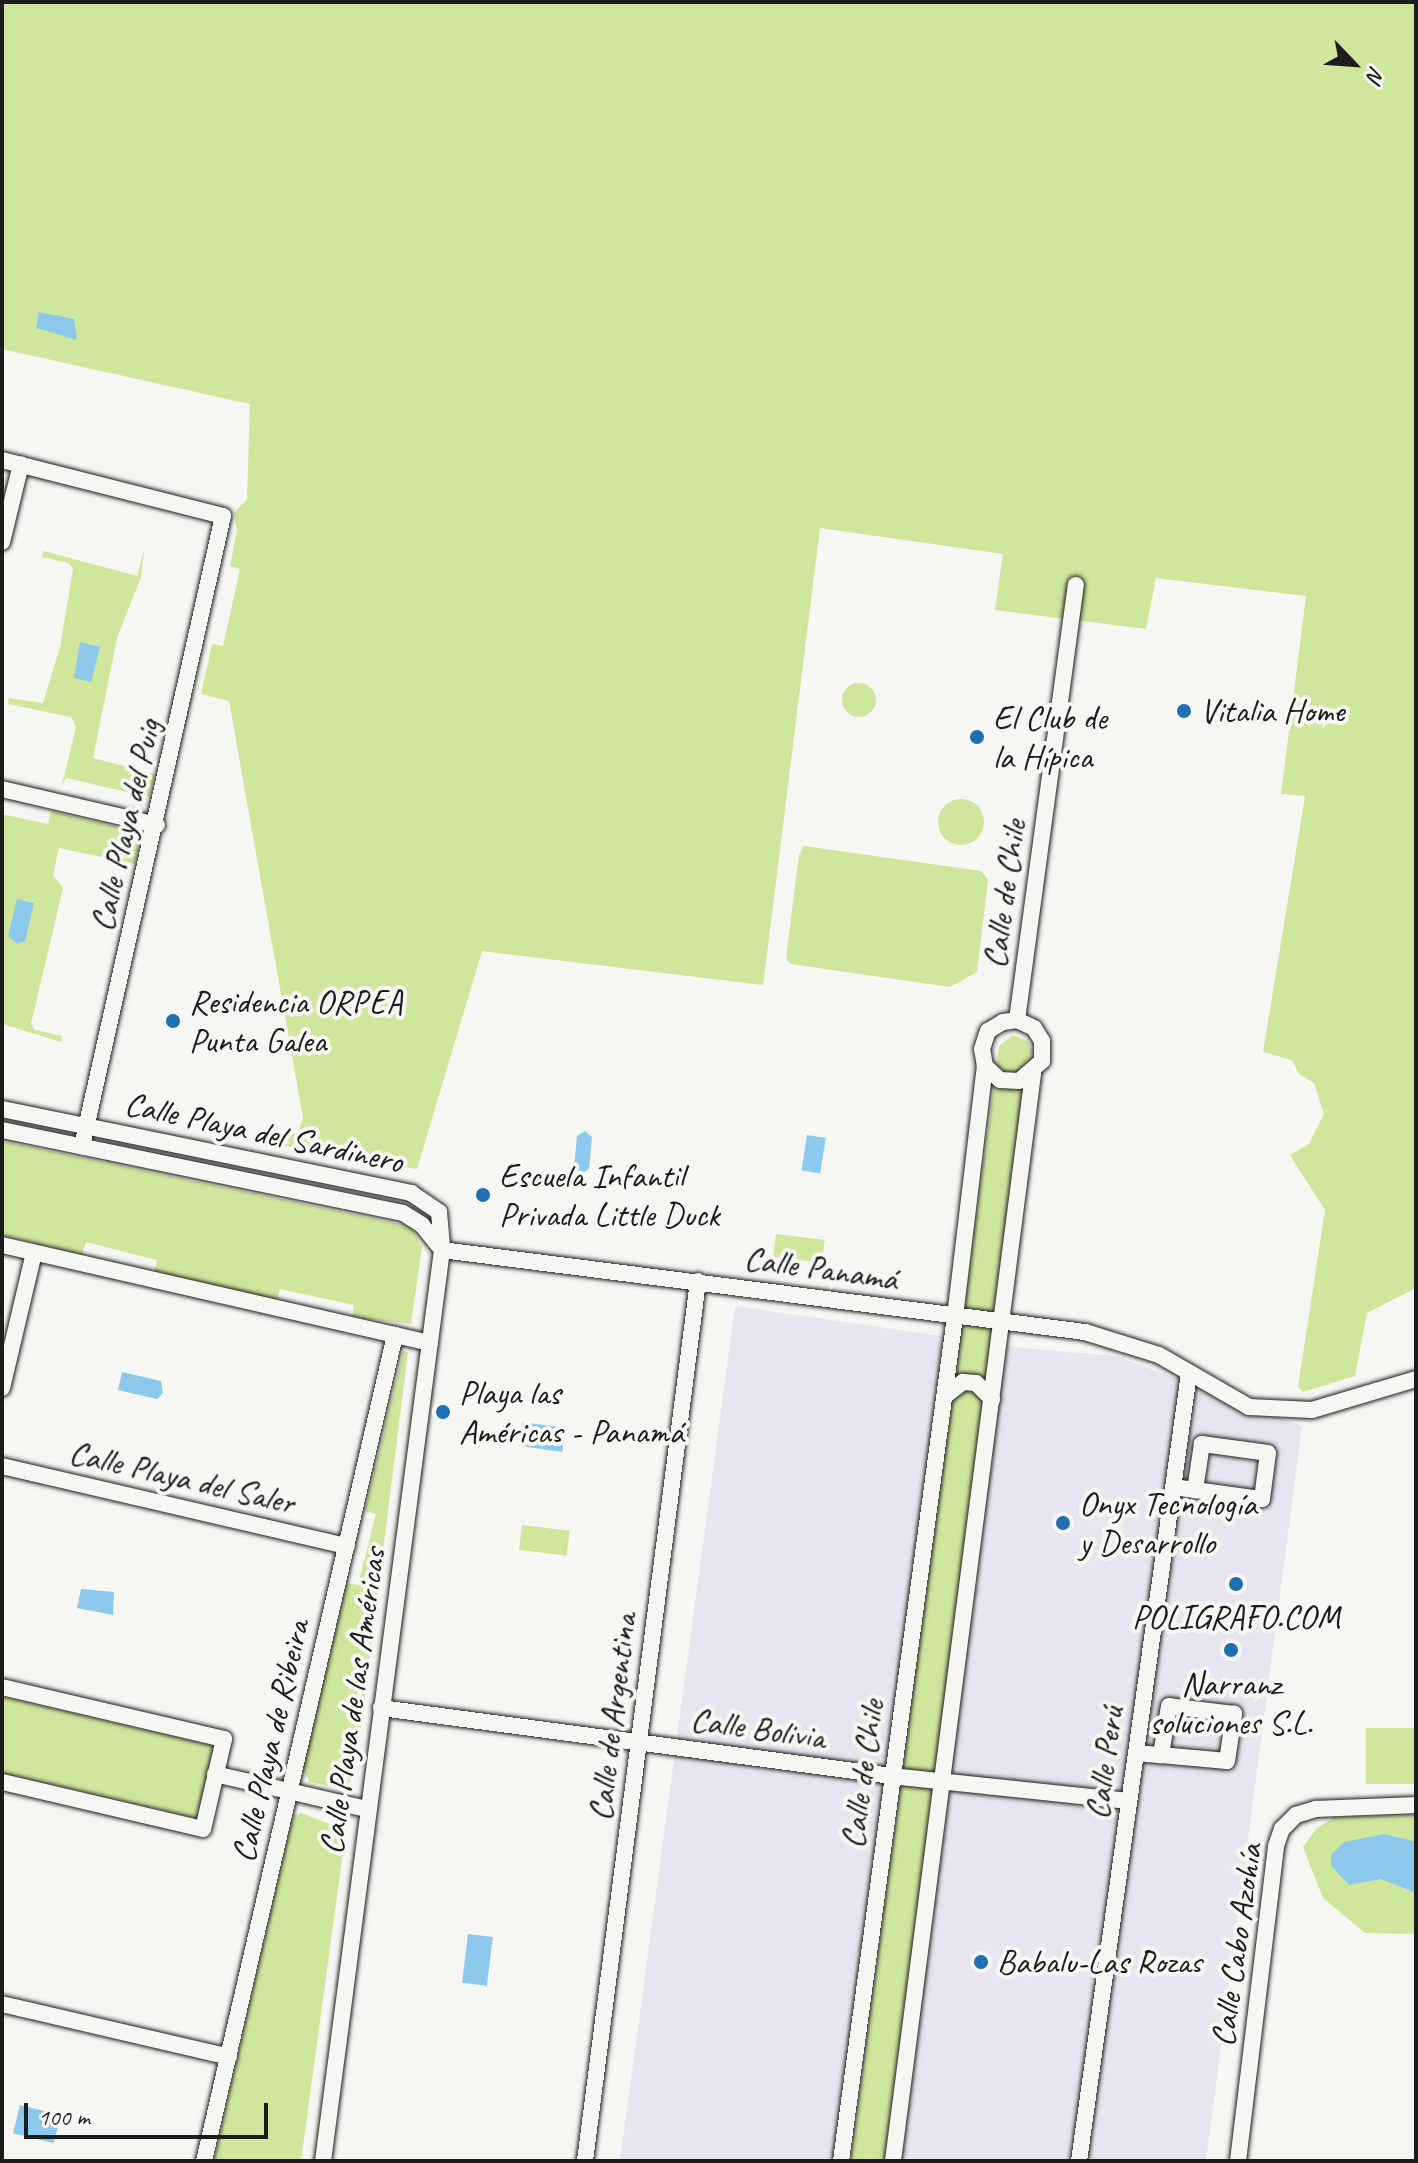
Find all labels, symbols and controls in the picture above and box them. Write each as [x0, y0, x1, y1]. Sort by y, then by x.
north arrow [1314, 24, 1394, 104]
text: N [1360, 62, 1391, 86]
place label: Vitalia Home [1200, 691, 1344, 731]
place label: El Club de la Hípica [993, 697, 1107, 776]
marker: Vitalia Home [1175, 702, 1193, 720]
street label: Calle Playa del Puig [81, 715, 169, 935]
marker: El Club de la Hípica [968, 728, 986, 746]
street label: Calle de Chile [973, 817, 1035, 971]
place label: Residencia ORPEA Punta Galea [189, 981, 402, 1060]
marker: Residencia ORPEA Punta Galea [164, 1012, 182, 1030]
street label: Calle Playa del Sardinero [121, 1083, 407, 1181]
place label: Escuela Infantil Privada Little Duck [499, 1155, 719, 1234]
marker: Escuela Infantil Privada Little Duck [474, 1186, 492, 1204]
street label: Calle Panamá [741, 1237, 901, 1299]
place label: Playa las Américas - Panamá [459, 1372, 684, 1452]
marker: Playa las Américas - Panamá [434, 1403, 452, 1421]
street label: Calle Playa del Saler [65, 1431, 299, 1523]
place label: Onyx Tecnología y Desarrollo [1079, 1483, 1257, 1562]
marker: Onyx Tecnología y Desarrollo [1054, 1514, 1072, 1532]
street label: Calle Playa de las Américas [310, 1546, 394, 1856]
marker: POLIGRAFO.COM [1227, 1575, 1245, 1593]
place label: POLIGRAFO.COM [1132, 1597, 1340, 1637]
street label: Calle de Argentina [579, 1611, 645, 1823]
street label: Calle Playa de Ribeira [222, 1615, 318, 1867]
marker: Narranz soluciones S.L. [1222, 1641, 1240, 1659]
place label: Narranz soluciones S.L. [1149, 1663, 1313, 1742]
street label: Calle de Chile [831, 1697, 893, 1851]
street label: Calle Bolivia [688, 1698, 828, 1758]
street label: Calle Perú [1076, 1704, 1132, 1822]
street label: Calle Cabo Azohía [1202, 1841, 1270, 2049]
place label: Babalu-Las Rozas [997, 1942, 1202, 1982]
marker: Babalu-Las Rozas [972, 1953, 990, 1971]
scale bar [28, 2087, 272, 2137]
text: 100 m [38, 2102, 90, 2132]

